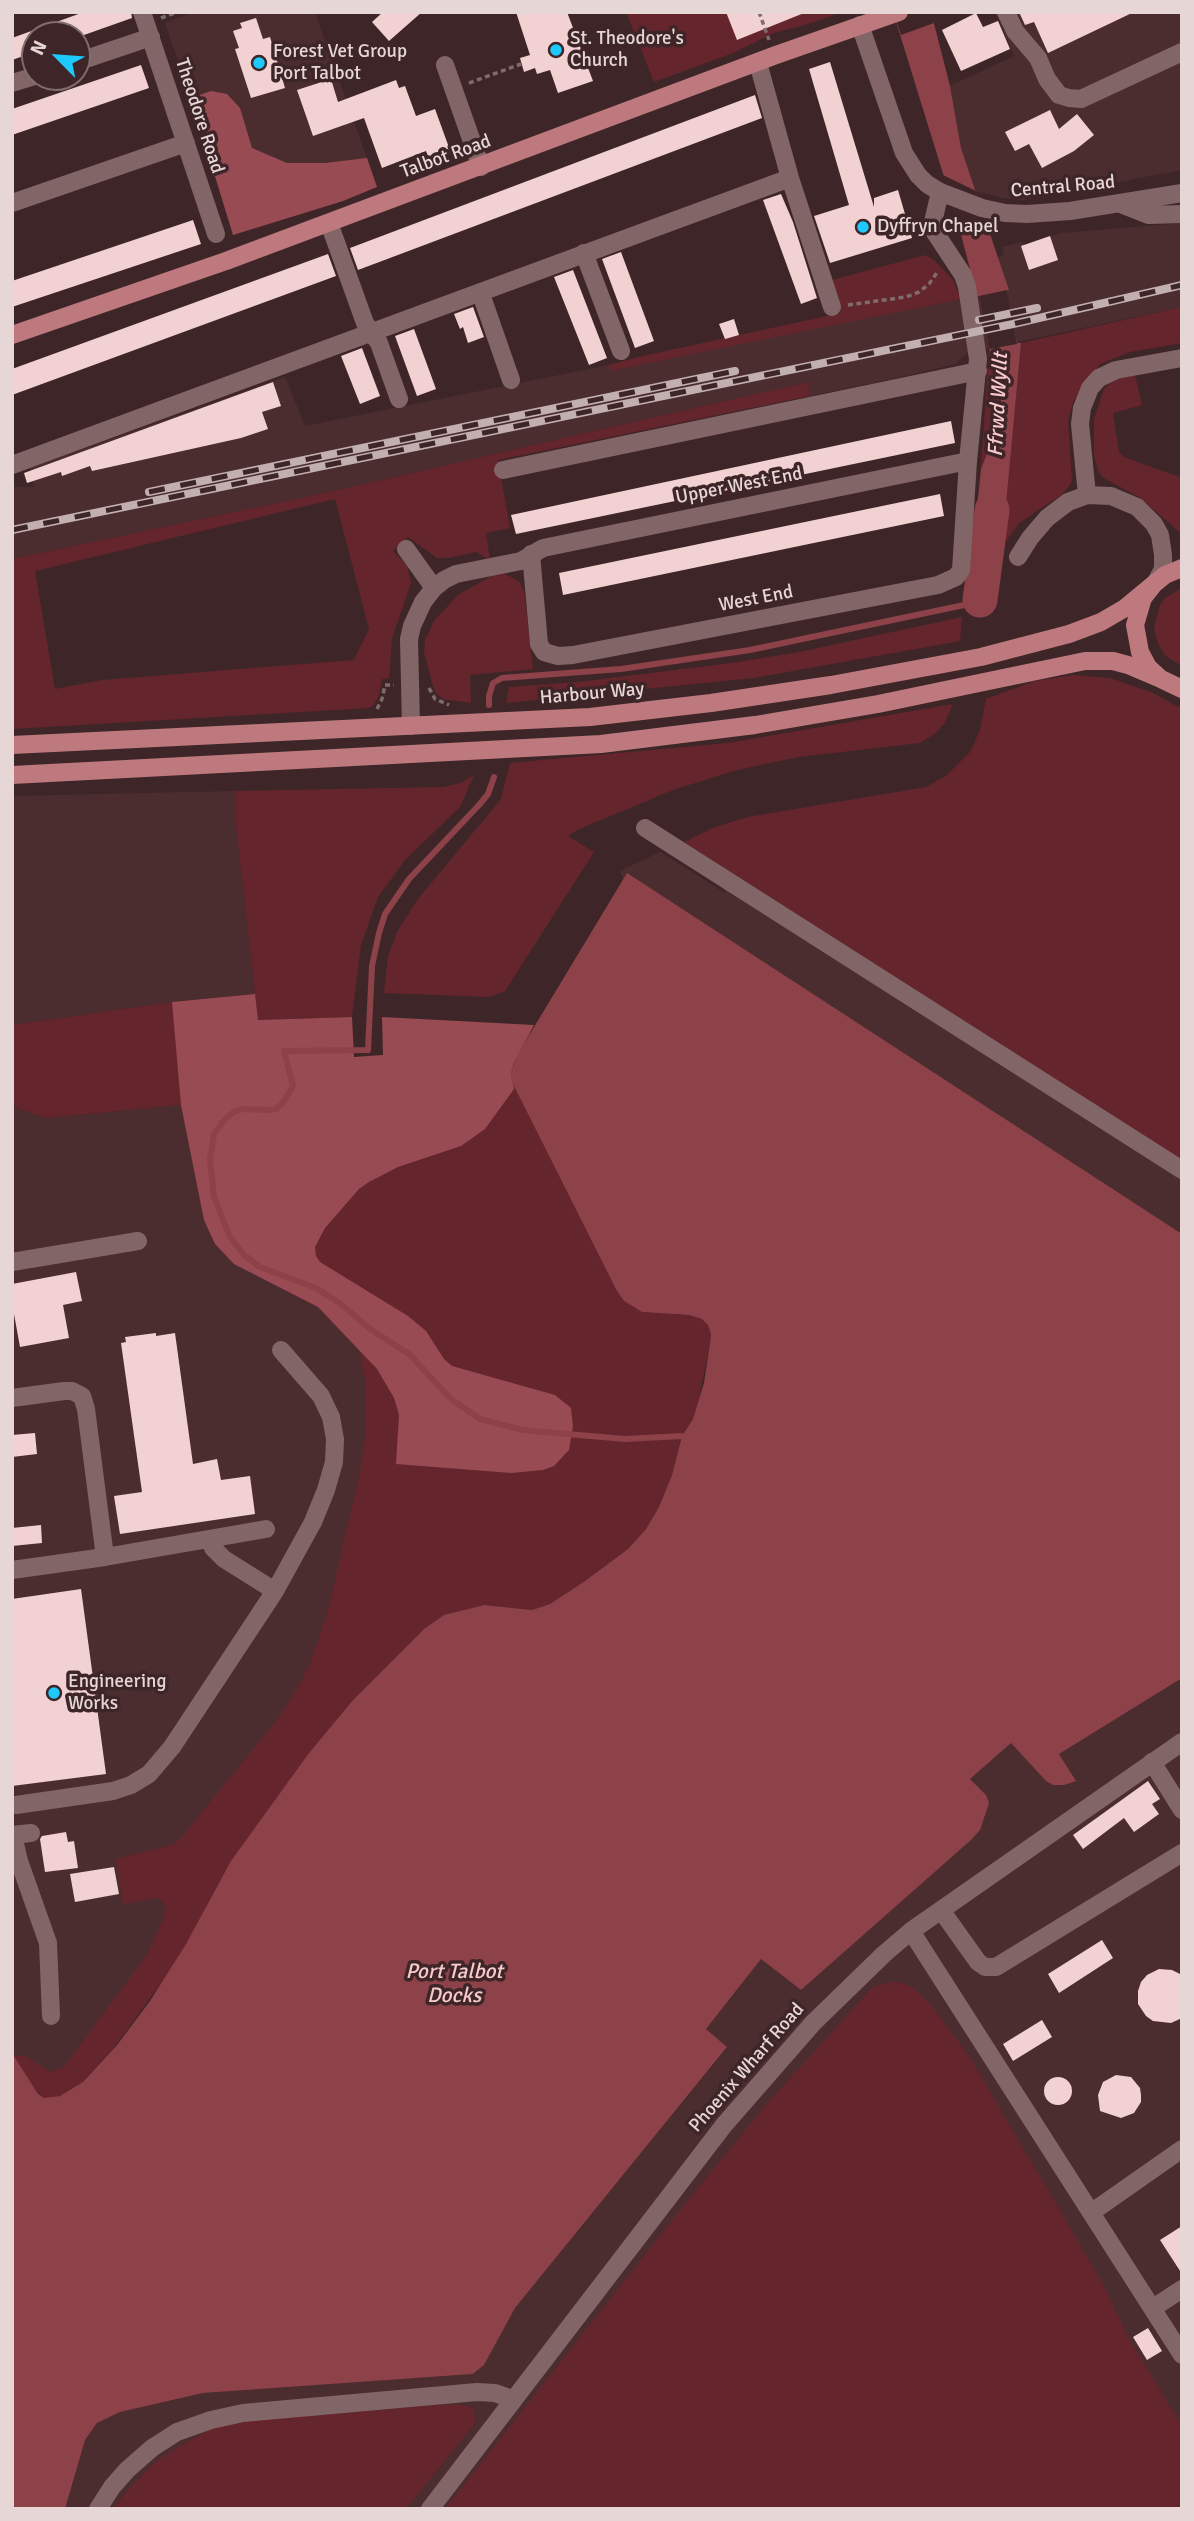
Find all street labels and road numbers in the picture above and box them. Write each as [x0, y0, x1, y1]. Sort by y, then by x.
street label: Theodore Road [170, 55, 228, 177]
street label: Talbot Road [398, 130, 494, 184]
street label: Central Road [1010, 171, 1116, 203]
street label: Upper West End [674, 463, 804, 509]
street label: West End [717, 581, 795, 617]
street label: Harbour Way [539, 678, 645, 710]
street label: Phoenix Wharf Road [685, 1999, 809, 2137]

